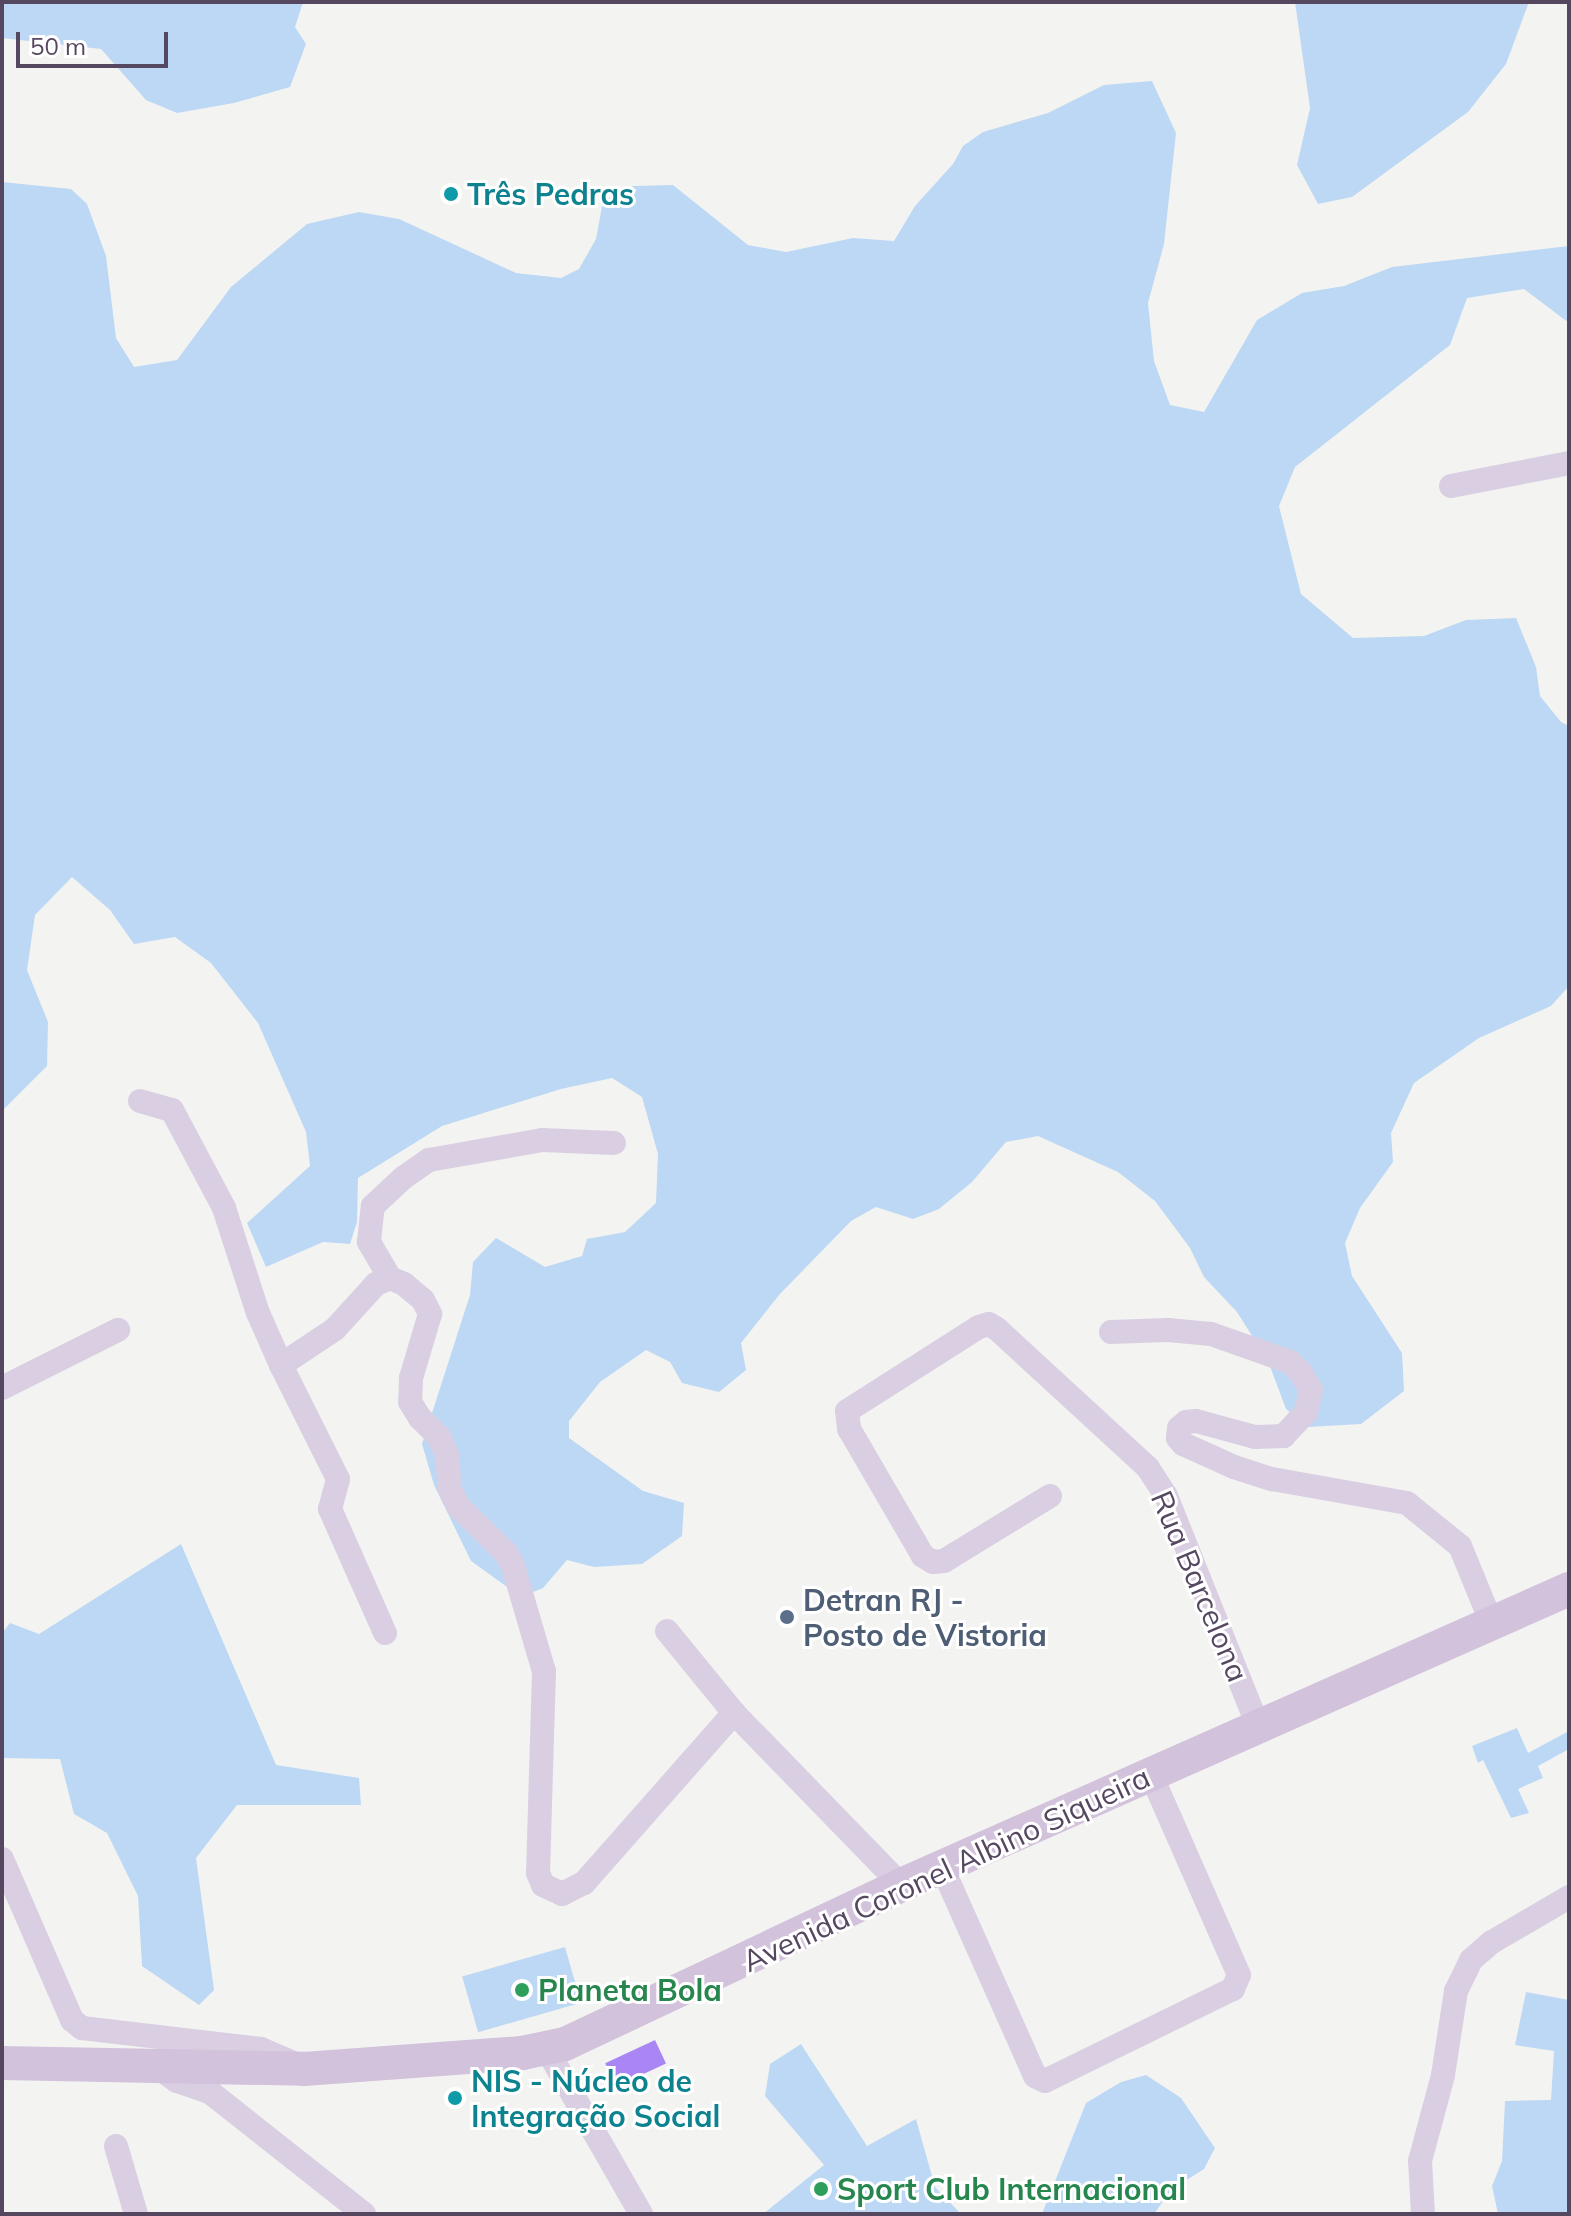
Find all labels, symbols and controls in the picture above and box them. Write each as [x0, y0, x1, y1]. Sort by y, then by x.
scale bar [20, 16, 172, 66]
text: 50 m [30, 31, 86, 61]
place label: Três Pedras [467, 176, 634, 212]
marker: Três Pedras [442, 185, 460, 203]
street label: Rua Barcelona [1144, 1485, 1256, 1687]
place label: Detran RJ - Posto de Vistoria [803, 1582, 1047, 1652]
marker: Detran RJ - Posto de Vistoria [778, 1608, 796, 1626]
street label: Avenida Coronel Albino Siqueira [737, 1759, 1155, 1979]
place label: Planeta Bola [538, 1972, 722, 2008]
marker: Planeta Bola [513, 1981, 531, 1999]
place label: NIS - Núcleo de Integração Social [471, 2063, 720, 2134]
marker: NIS - Núcleo de Integração Social [446, 2089, 464, 2107]
place label: Sport Club Internacional [837, 2171, 1186, 2207]
marker: Sport Club Internacional [812, 2180, 830, 2198]

